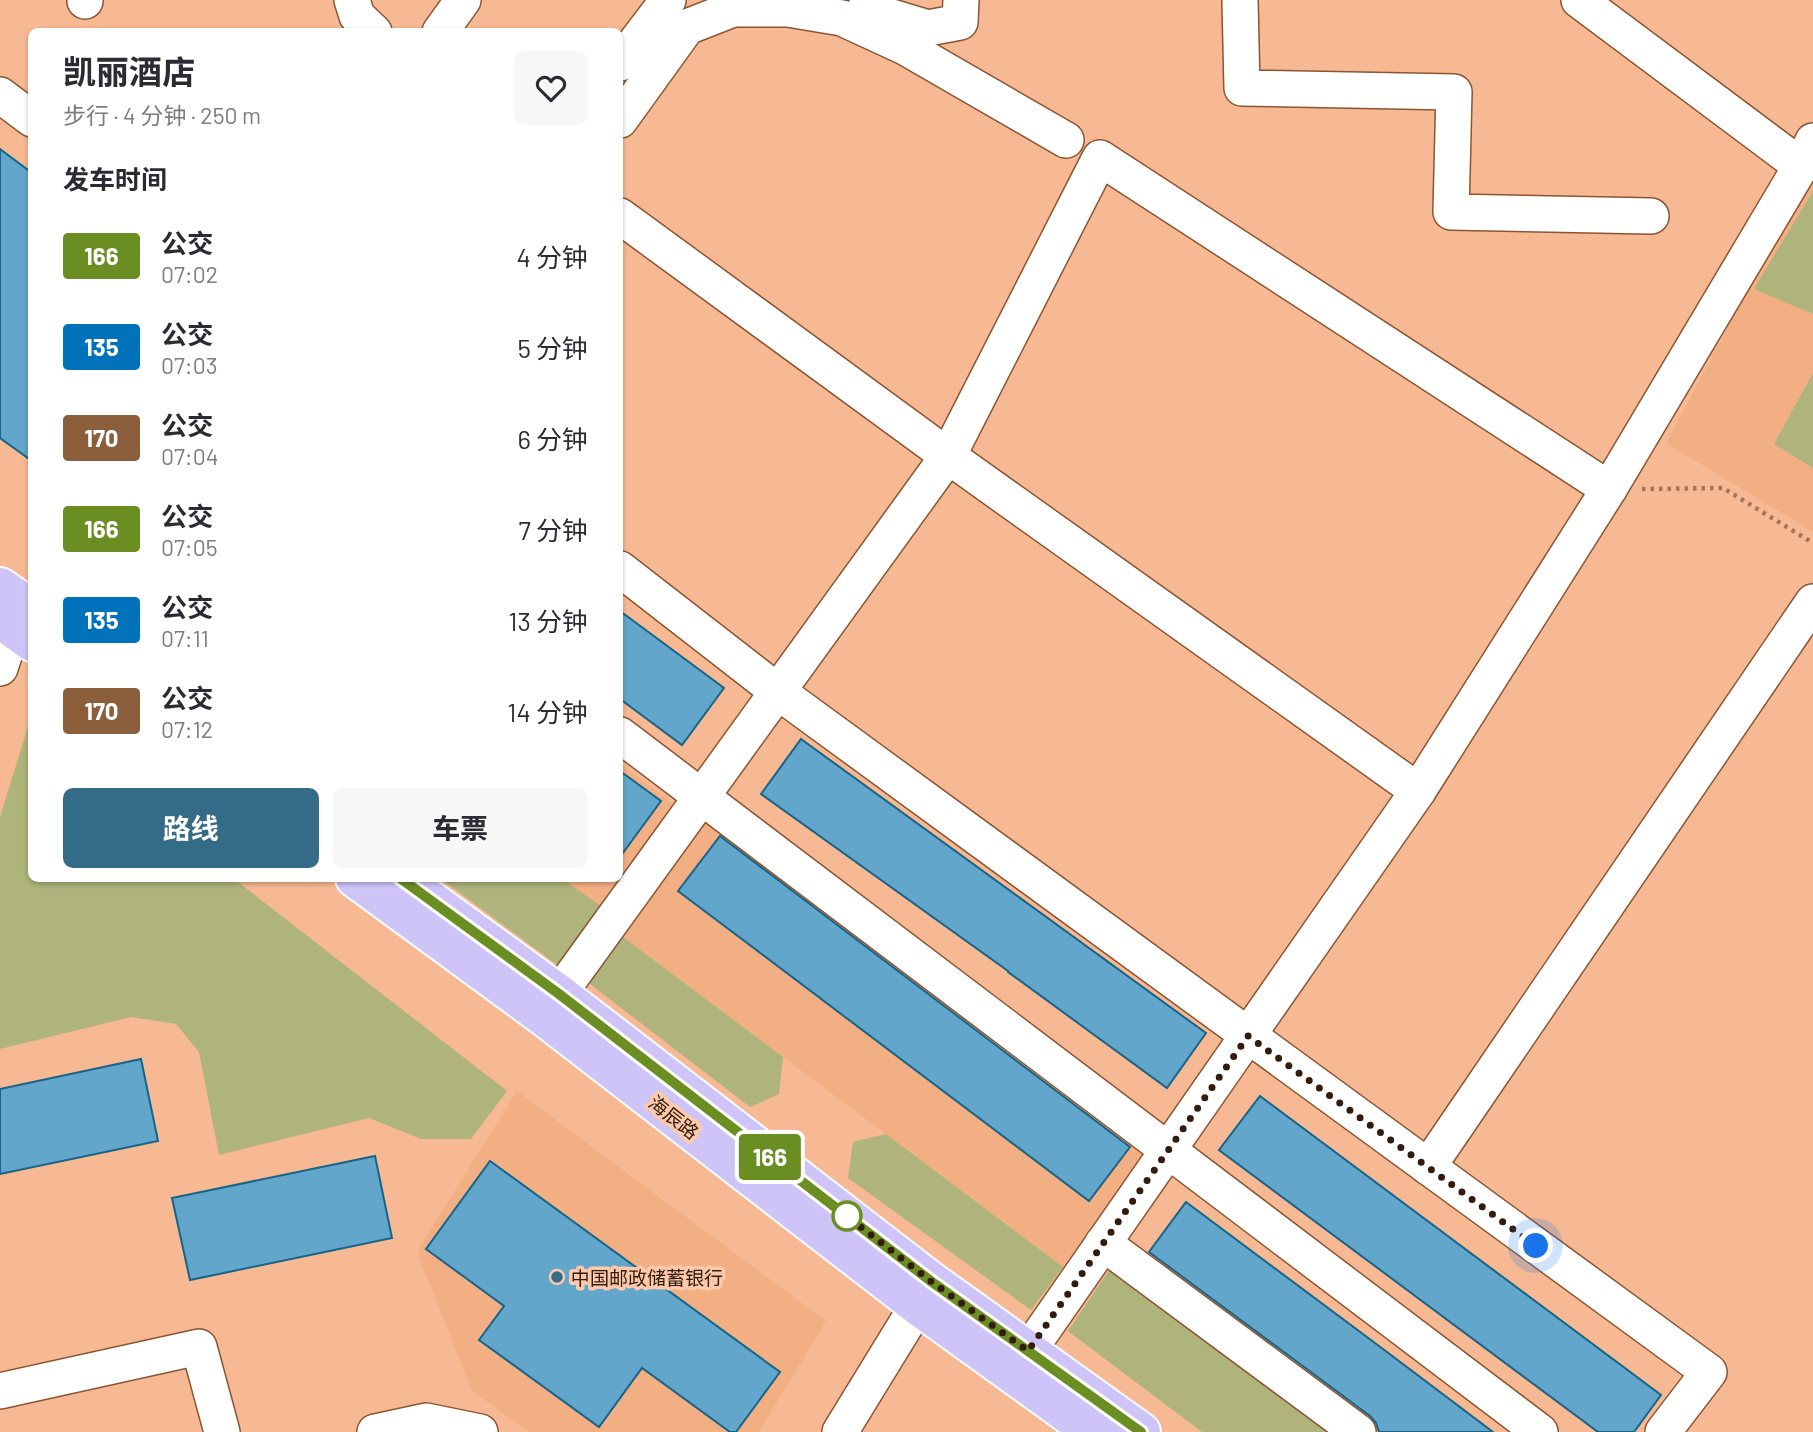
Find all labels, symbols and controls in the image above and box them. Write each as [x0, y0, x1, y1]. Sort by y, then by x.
text: 凯丽酒店 [63, 51, 195, 91]
button: heart [514, 51, 588, 125]
text: 步行 · 4 分钟 · 250 m [63, 101, 261, 129]
text: 发车时间 [63, 163, 167, 194]
text: 公交 [161, 227, 213, 258]
text: 166 [84, 241, 119, 270]
text: 4 分钟 [516, 241, 588, 272]
text: 07:02 [161, 260, 218, 288]
text: 公交 [161, 318, 213, 349]
text: 135 [84, 332, 119, 361]
text: 5 分钟 [517, 332, 588, 363]
text: 07:03 [161, 351, 218, 379]
text: 公交 [161, 409, 213, 440]
text: 170 [84, 423, 119, 452]
text: 6 分钟 [517, 423, 588, 454]
text: 07:04 [161, 442, 218, 470]
text: 公交 [161, 500, 213, 531]
text: 166 [84, 514, 119, 543]
text: 7 分钟 [519, 514, 588, 545]
text: 07:05 [161, 533, 218, 561]
text: 公交 [161, 591, 213, 622]
text: 135 [84, 605, 119, 634]
text: 13 分钟 [508, 605, 588, 636]
text: 07:11 [161, 624, 209, 652]
text: 公交 [161, 682, 213, 713]
text: 170 [84, 696, 119, 725]
text: 14 分钟 [507, 696, 588, 727]
text: 07:12 [161, 715, 213, 743]
button: 路线 [63, 788, 319, 868]
button: 车票 [333, 788, 588, 868]
street label: 海辰路 [644, 1090, 704, 1144]
line badge: 166 [730, 1134, 810, 1180]
text: 166 [753, 1142, 787, 1171]
unlabelled marker [832, 1201, 862, 1231]
your location [1518, 1228, 1553, 1263]
place label: 中国邮政储蓄银行 [571, 1266, 723, 1289]
marker: 中国邮政储蓄银行 [549, 1269, 565, 1285]

